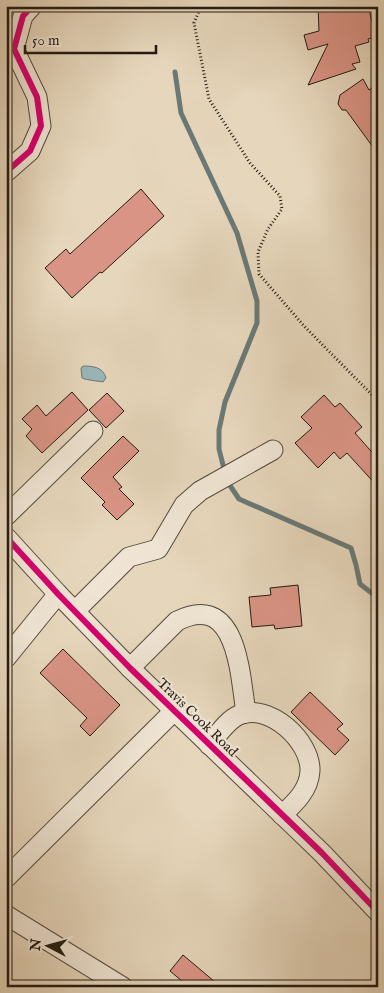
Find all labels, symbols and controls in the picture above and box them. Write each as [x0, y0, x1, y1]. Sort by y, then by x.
scale bar [25, 22, 156, 54]
text: 50 m [32, 31, 60, 50]
street label: Travis Cook Road [153, 675, 242, 761]
north arrow [22, 920, 72, 970]
text: N [26, 938, 46, 953]

